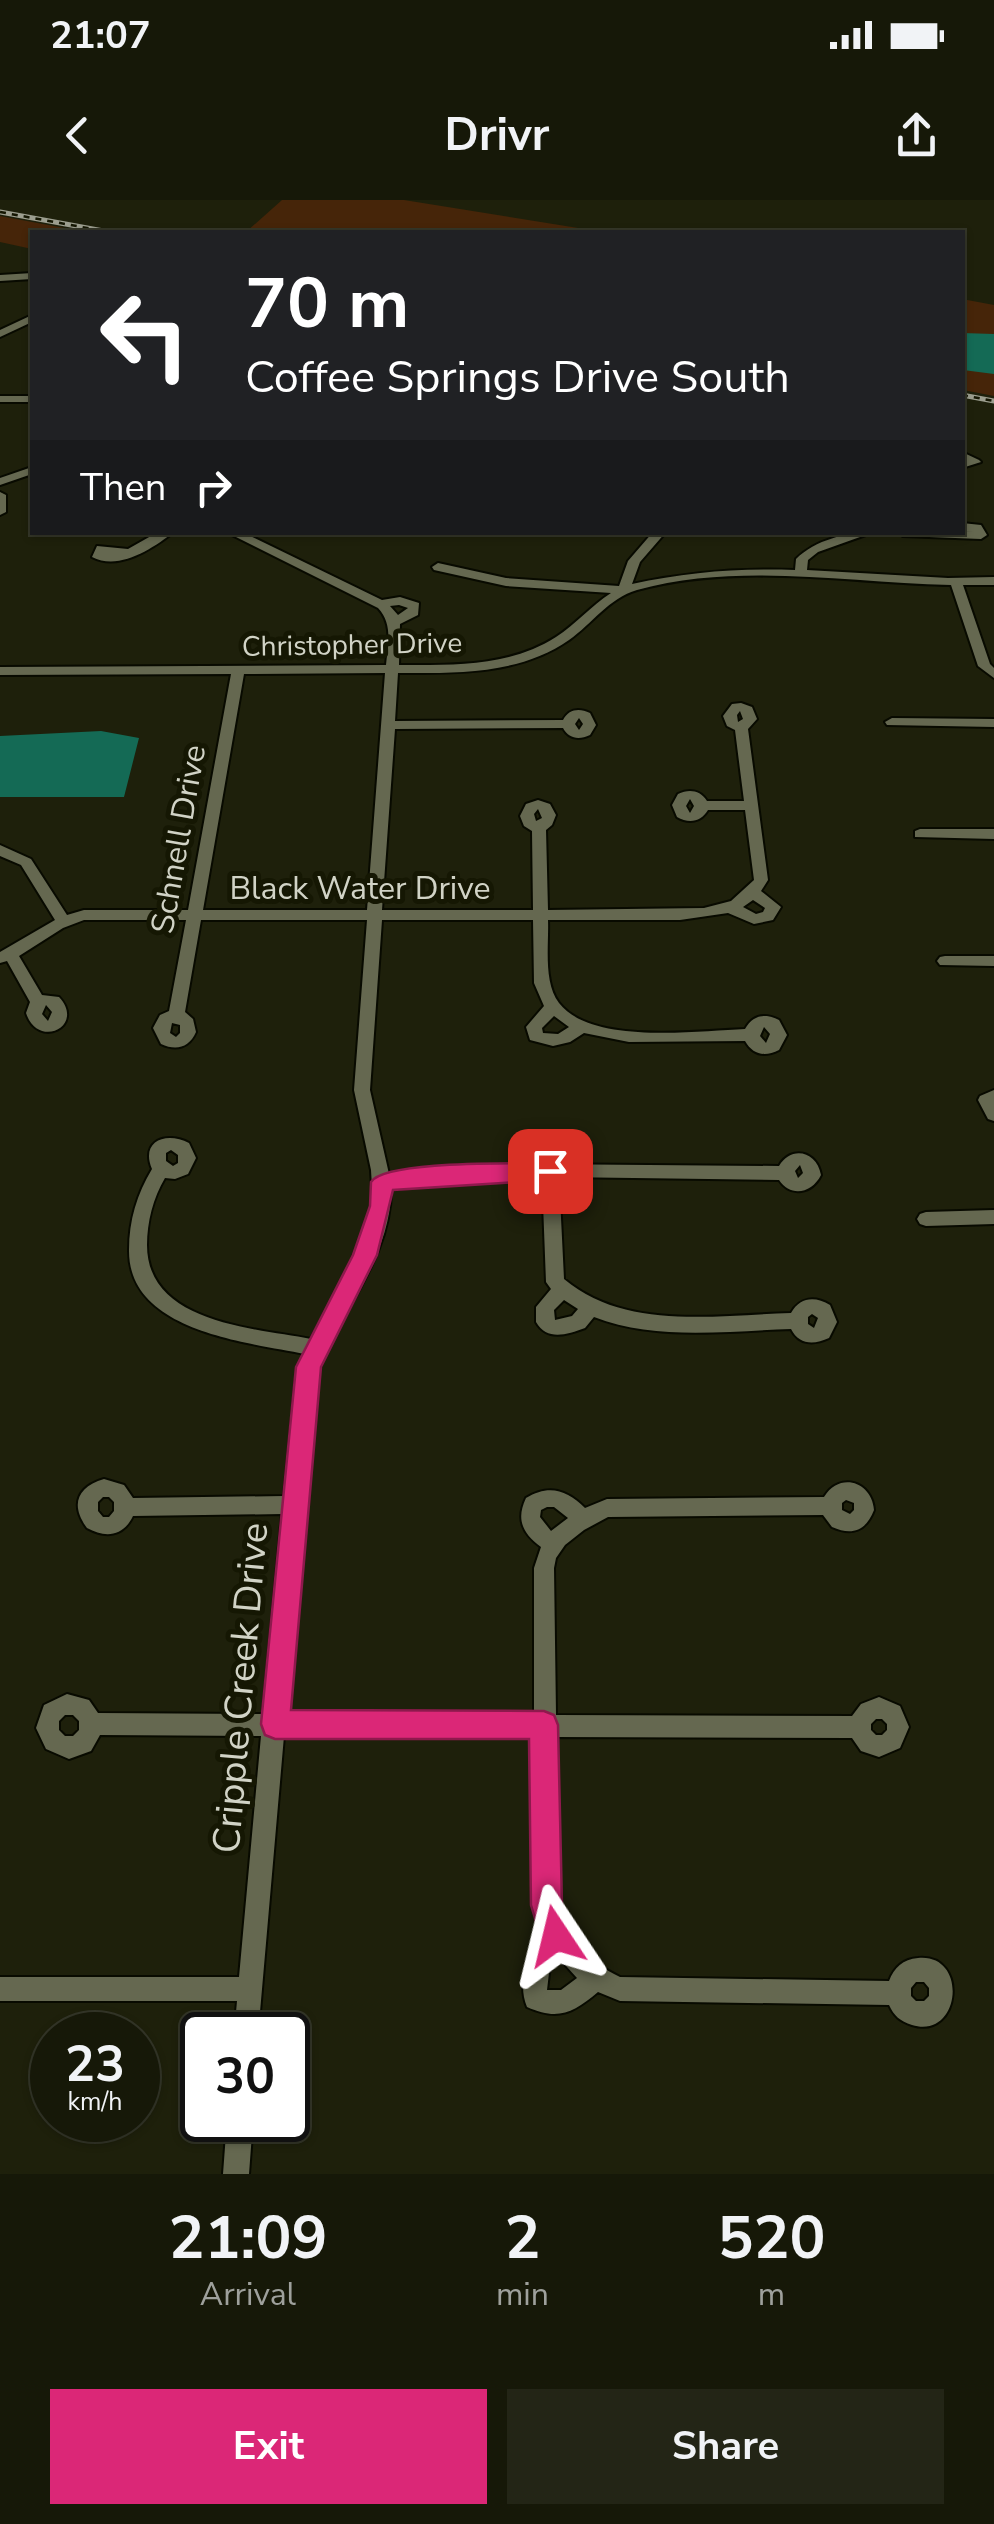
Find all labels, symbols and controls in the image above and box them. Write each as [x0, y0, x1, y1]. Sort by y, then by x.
text: 21:07 [50, 10, 151, 61]
text: Drivr [445, 105, 549, 166]
icon: back [50, 108, 105, 163]
icon: share [889, 108, 944, 163]
text: 70 m [245, 256, 409, 352]
icon: left [80, 270, 210, 400]
text: Coffee Springs Drive South [245, 347, 790, 408]
icon: right [186, 460, 241, 515]
text: Then [80, 462, 166, 513]
street label: Christopher Drive [241, 624, 463, 666]
street label: Schnell Drive [141, 741, 216, 937]
street label: Black Water Drive [229, 867, 491, 910]
pin [508, 1129, 593, 1214]
icon: arrive [523, 1144, 578, 1199]
street label: Cripple Creek Drive [201, 1521, 280, 1855]
position arrow [504, 1884, 608, 1988]
speed limit sign: 30 [180, 2012, 310, 2142]
text: 23 [65, 2030, 125, 2099]
text: km/h [67, 2085, 123, 2119]
text: 21:09 [169, 2197, 327, 2279]
text: 2 [504, 2197, 540, 2279]
text: 520 [717, 2197, 825, 2279]
text: Arrival [200, 2273, 296, 2316]
text: min [496, 2273, 549, 2316]
text: m [758, 2273, 785, 2316]
button: Exit [50, 2389, 487, 2504]
button: Share [507, 2389, 944, 2504]

